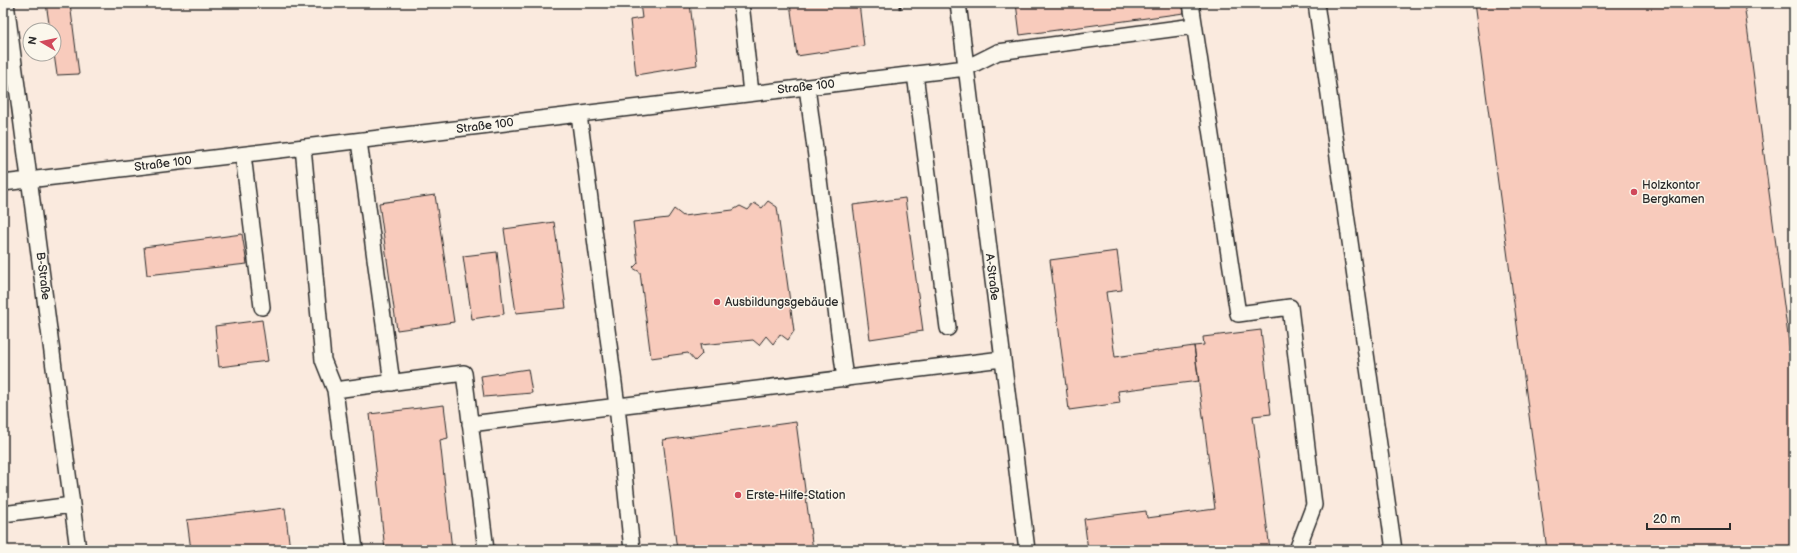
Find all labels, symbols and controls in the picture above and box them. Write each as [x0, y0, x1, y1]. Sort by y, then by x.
north arrow [22, 22, 62, 62]
text: N [26, 35, 40, 46]
street label: Straße 100 [777, 77, 835, 97]
street label: Straße 100 [455, 115, 515, 137]
street label: Straße 100 [133, 153, 193, 175]
place label: Holzkontor Bergkamen [1642, 178, 1705, 207]
marker: Holzkontor Bergkamen [1629, 187, 1639, 197]
street label: B-Straße [33, 251, 53, 301]
street label: A-Straße [982, 253, 1002, 301]
place label: Ausbildungsgebäude [725, 295, 838, 310]
marker: Ausbildungsgebäude [712, 297, 722, 307]
place label: Erste-Hilfe-Station [746, 488, 846, 503]
marker: Erste-Hilfe-Station [733, 490, 743, 500]
scale bar [1647, 505, 1730, 531]
text: 20 m [1653, 512, 1680, 527]

